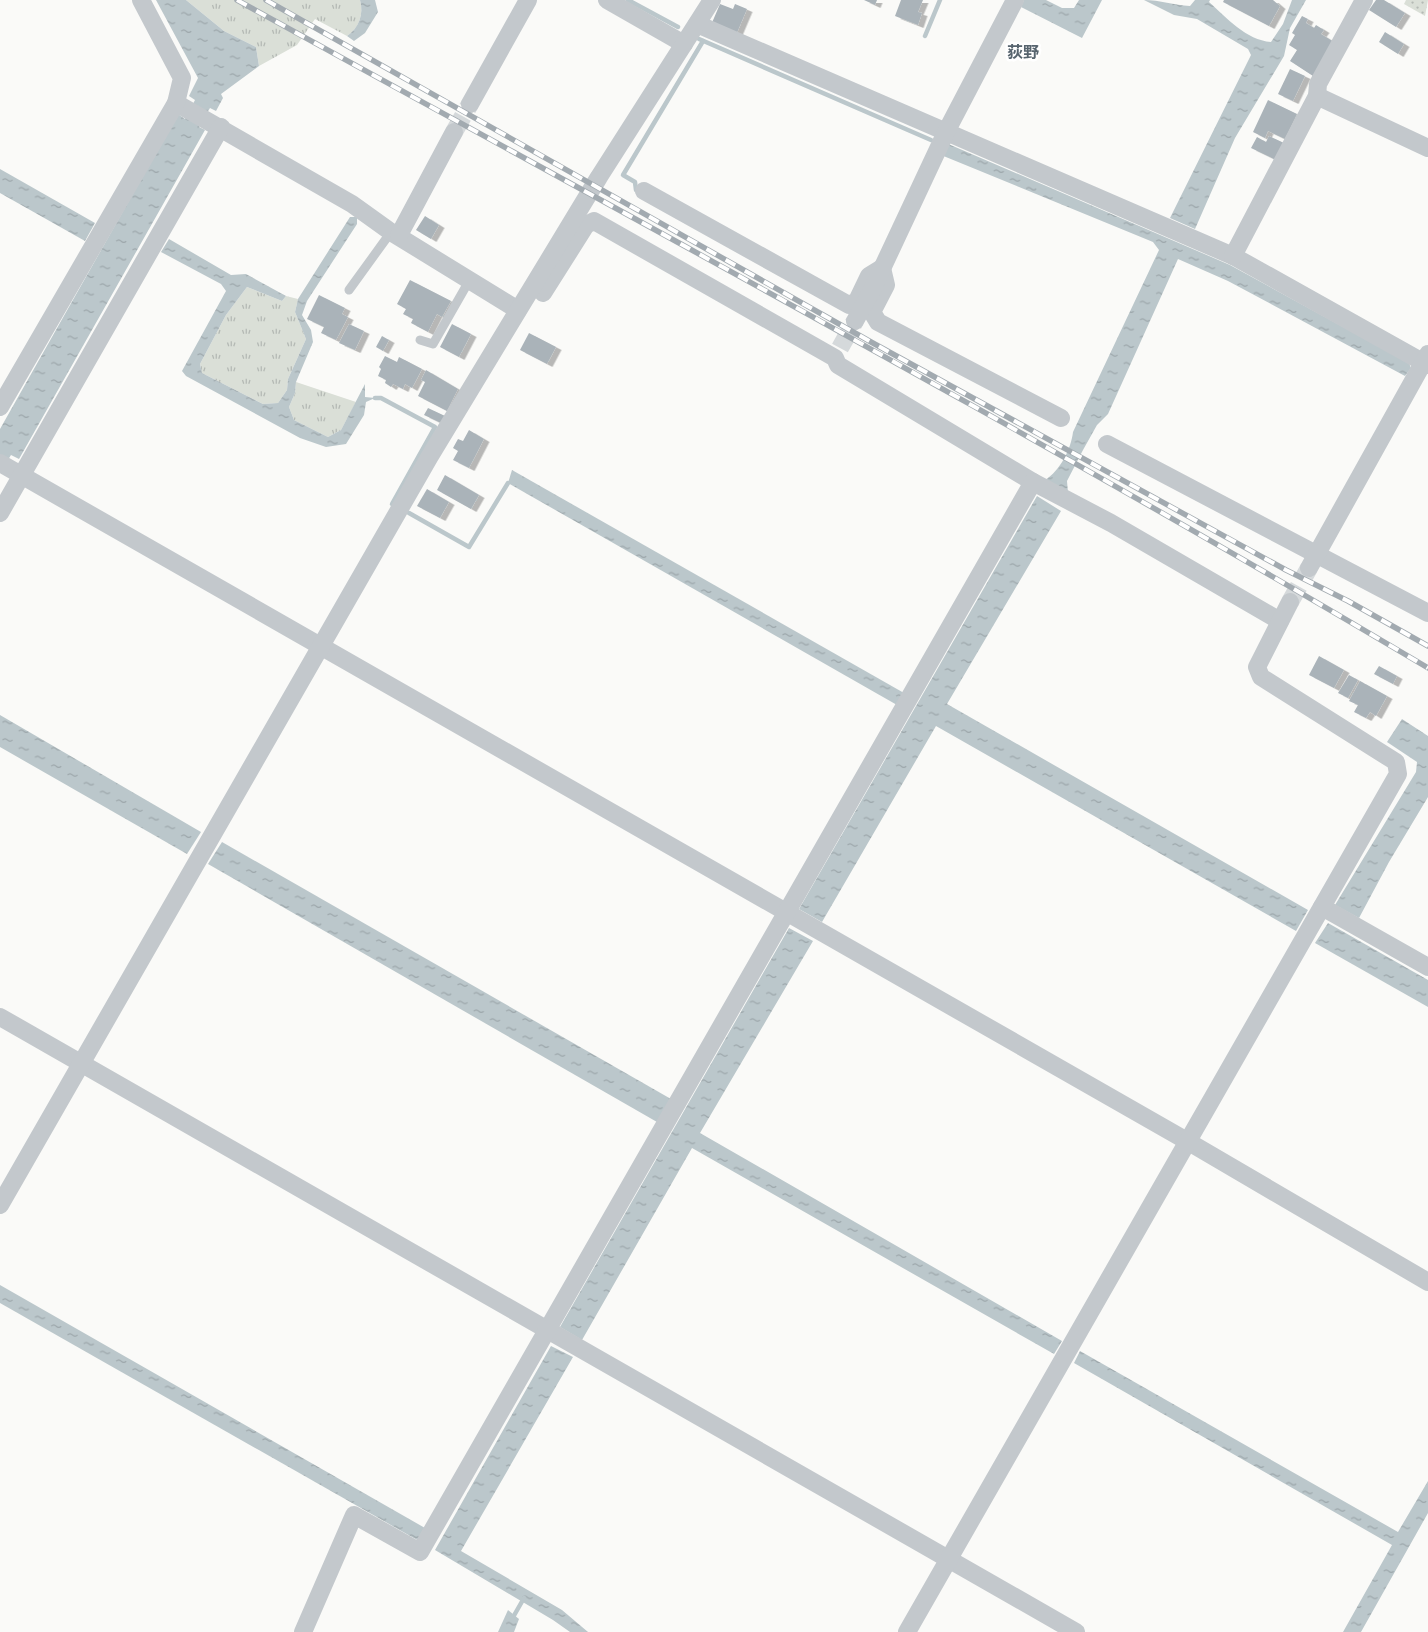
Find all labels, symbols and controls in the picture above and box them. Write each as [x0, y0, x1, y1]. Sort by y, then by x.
district label: 荻野 [1007, 40, 1039, 64]

